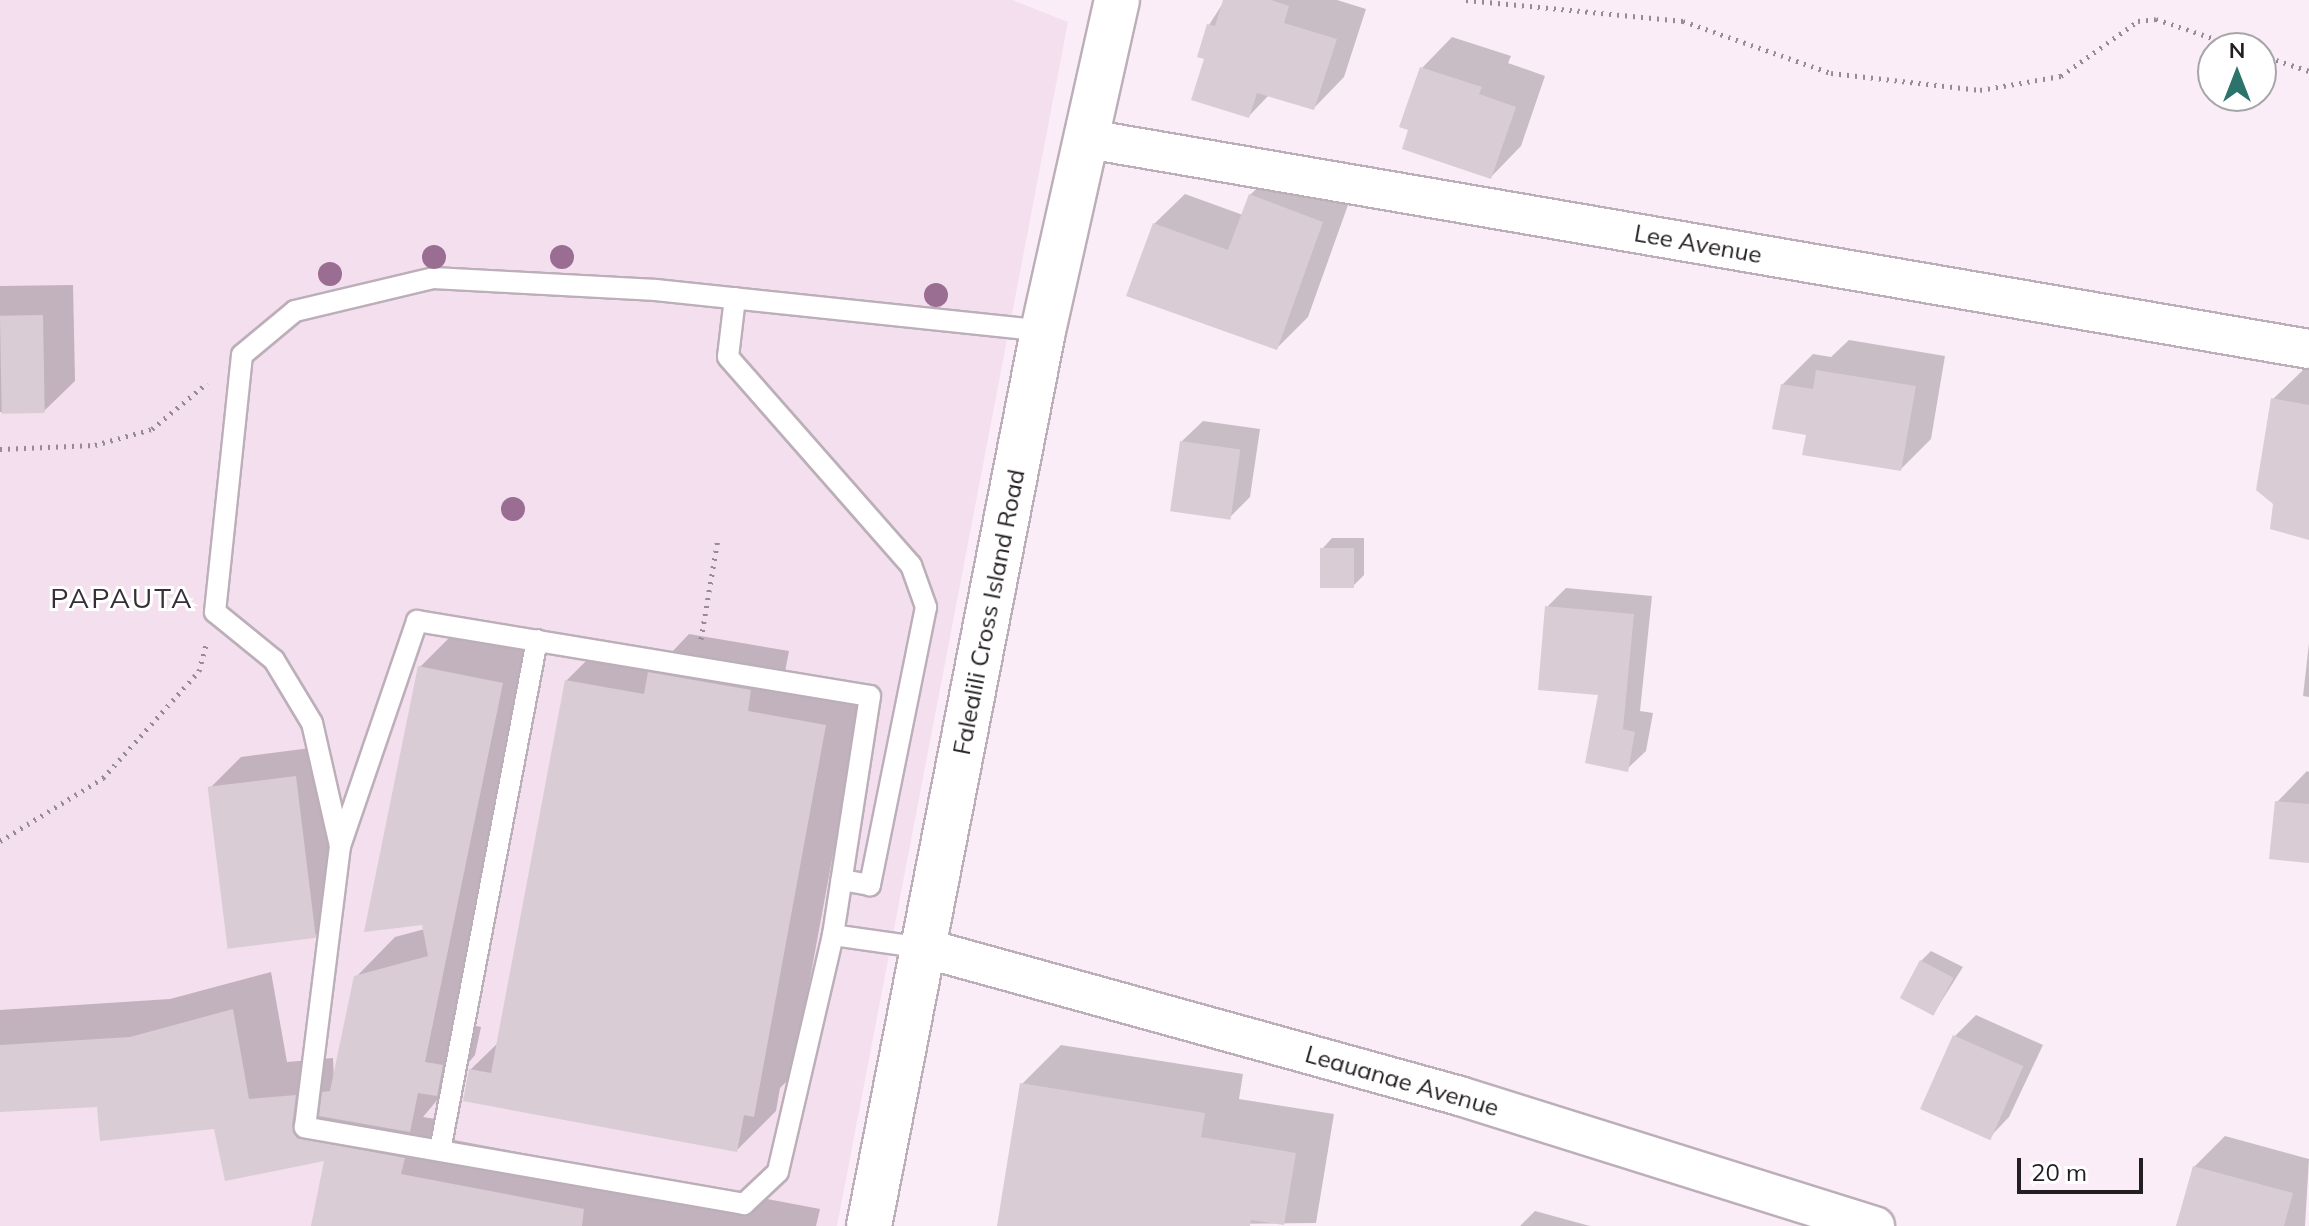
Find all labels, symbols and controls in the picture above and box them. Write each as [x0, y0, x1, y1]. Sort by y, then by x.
north arrow [2197, 32, 2277, 112]
text: N [2229, 36, 2245, 64]
street label: Lee Avenue [1632, 219, 1764, 269]
street label: Falealili Cross Island Road [947, 467, 1031, 757]
district label: PAPAUTA [50, 581, 194, 615]
street label: Leauanae Avenue [1302, 1040, 1502, 1122]
scale bar [2021, 1142, 2147, 1192]
text: 20 m [2031, 1157, 2087, 1187]

